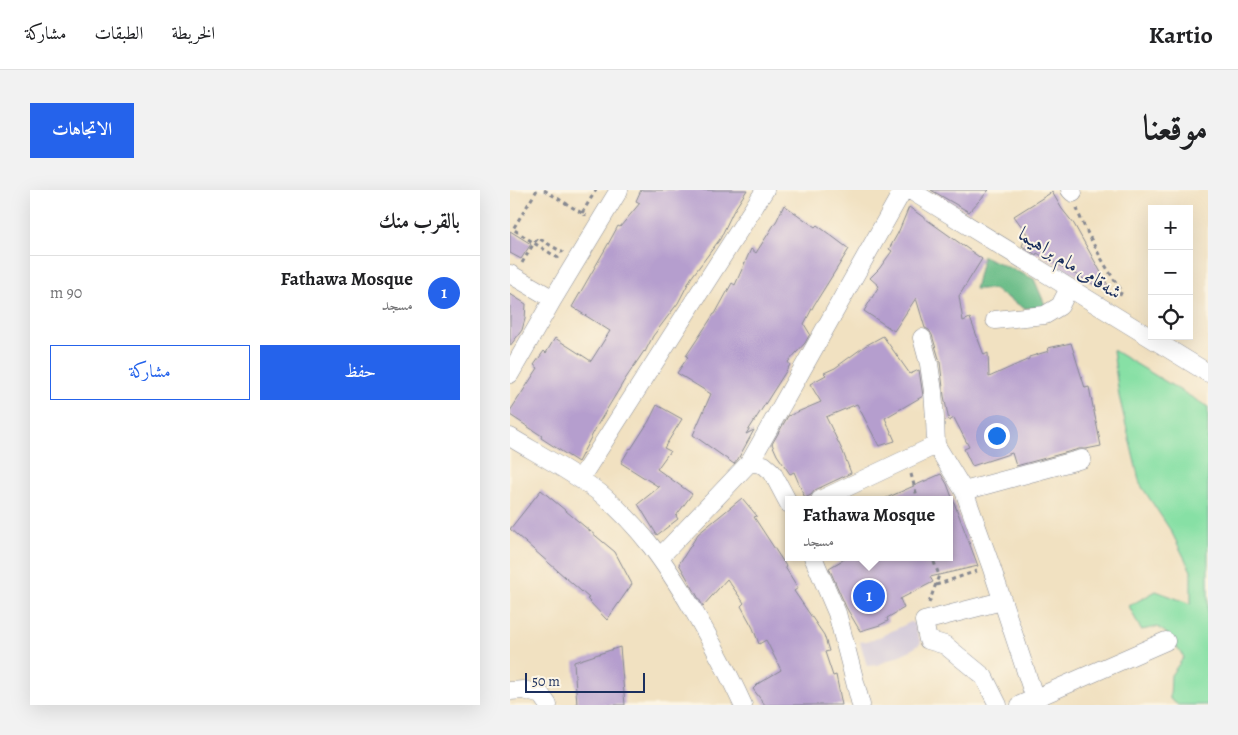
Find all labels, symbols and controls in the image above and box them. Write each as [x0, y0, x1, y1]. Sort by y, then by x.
text: Kartio [1149, 19, 1213, 51]
text: مشاركة [25, 21, 66, 45]
text: الطبقات [94, 21, 143, 45]
text: الخريطة [171, 21, 215, 45]
button: الاتجاهات [30, 103, 134, 158]
text: موقعنا [1143, 103, 1208, 151]
map controls [1148, 205, 1193, 340]
button: + [1148, 205, 1193, 250]
text: بالقرب منك [379, 207, 460, 235]
street label: شەقامی مام براهیما [1011, 220, 1127, 309]
button: − [1148, 250, 1193, 295]
text: Fathawa Mosque [281, 266, 413, 292]
text: 90 m [50, 282, 82, 304]
text: 1 [441, 282, 447, 304]
text: مسجد [382, 294, 413, 316]
button: locate [1148, 295, 1193, 340]
button: مشاركة [50, 345, 250, 400]
button: حفظ [260, 345, 460, 400]
your location [984, 423, 1010, 449]
popup [785, 496, 953, 561]
text: Fathawa Mosque [803, 502, 935, 528]
text: مسجد [803, 530, 834, 552]
pin: 1 [853, 577, 885, 615]
scale bar [525, 670, 645, 693]
text: 50 m [532, 672, 560, 691]

